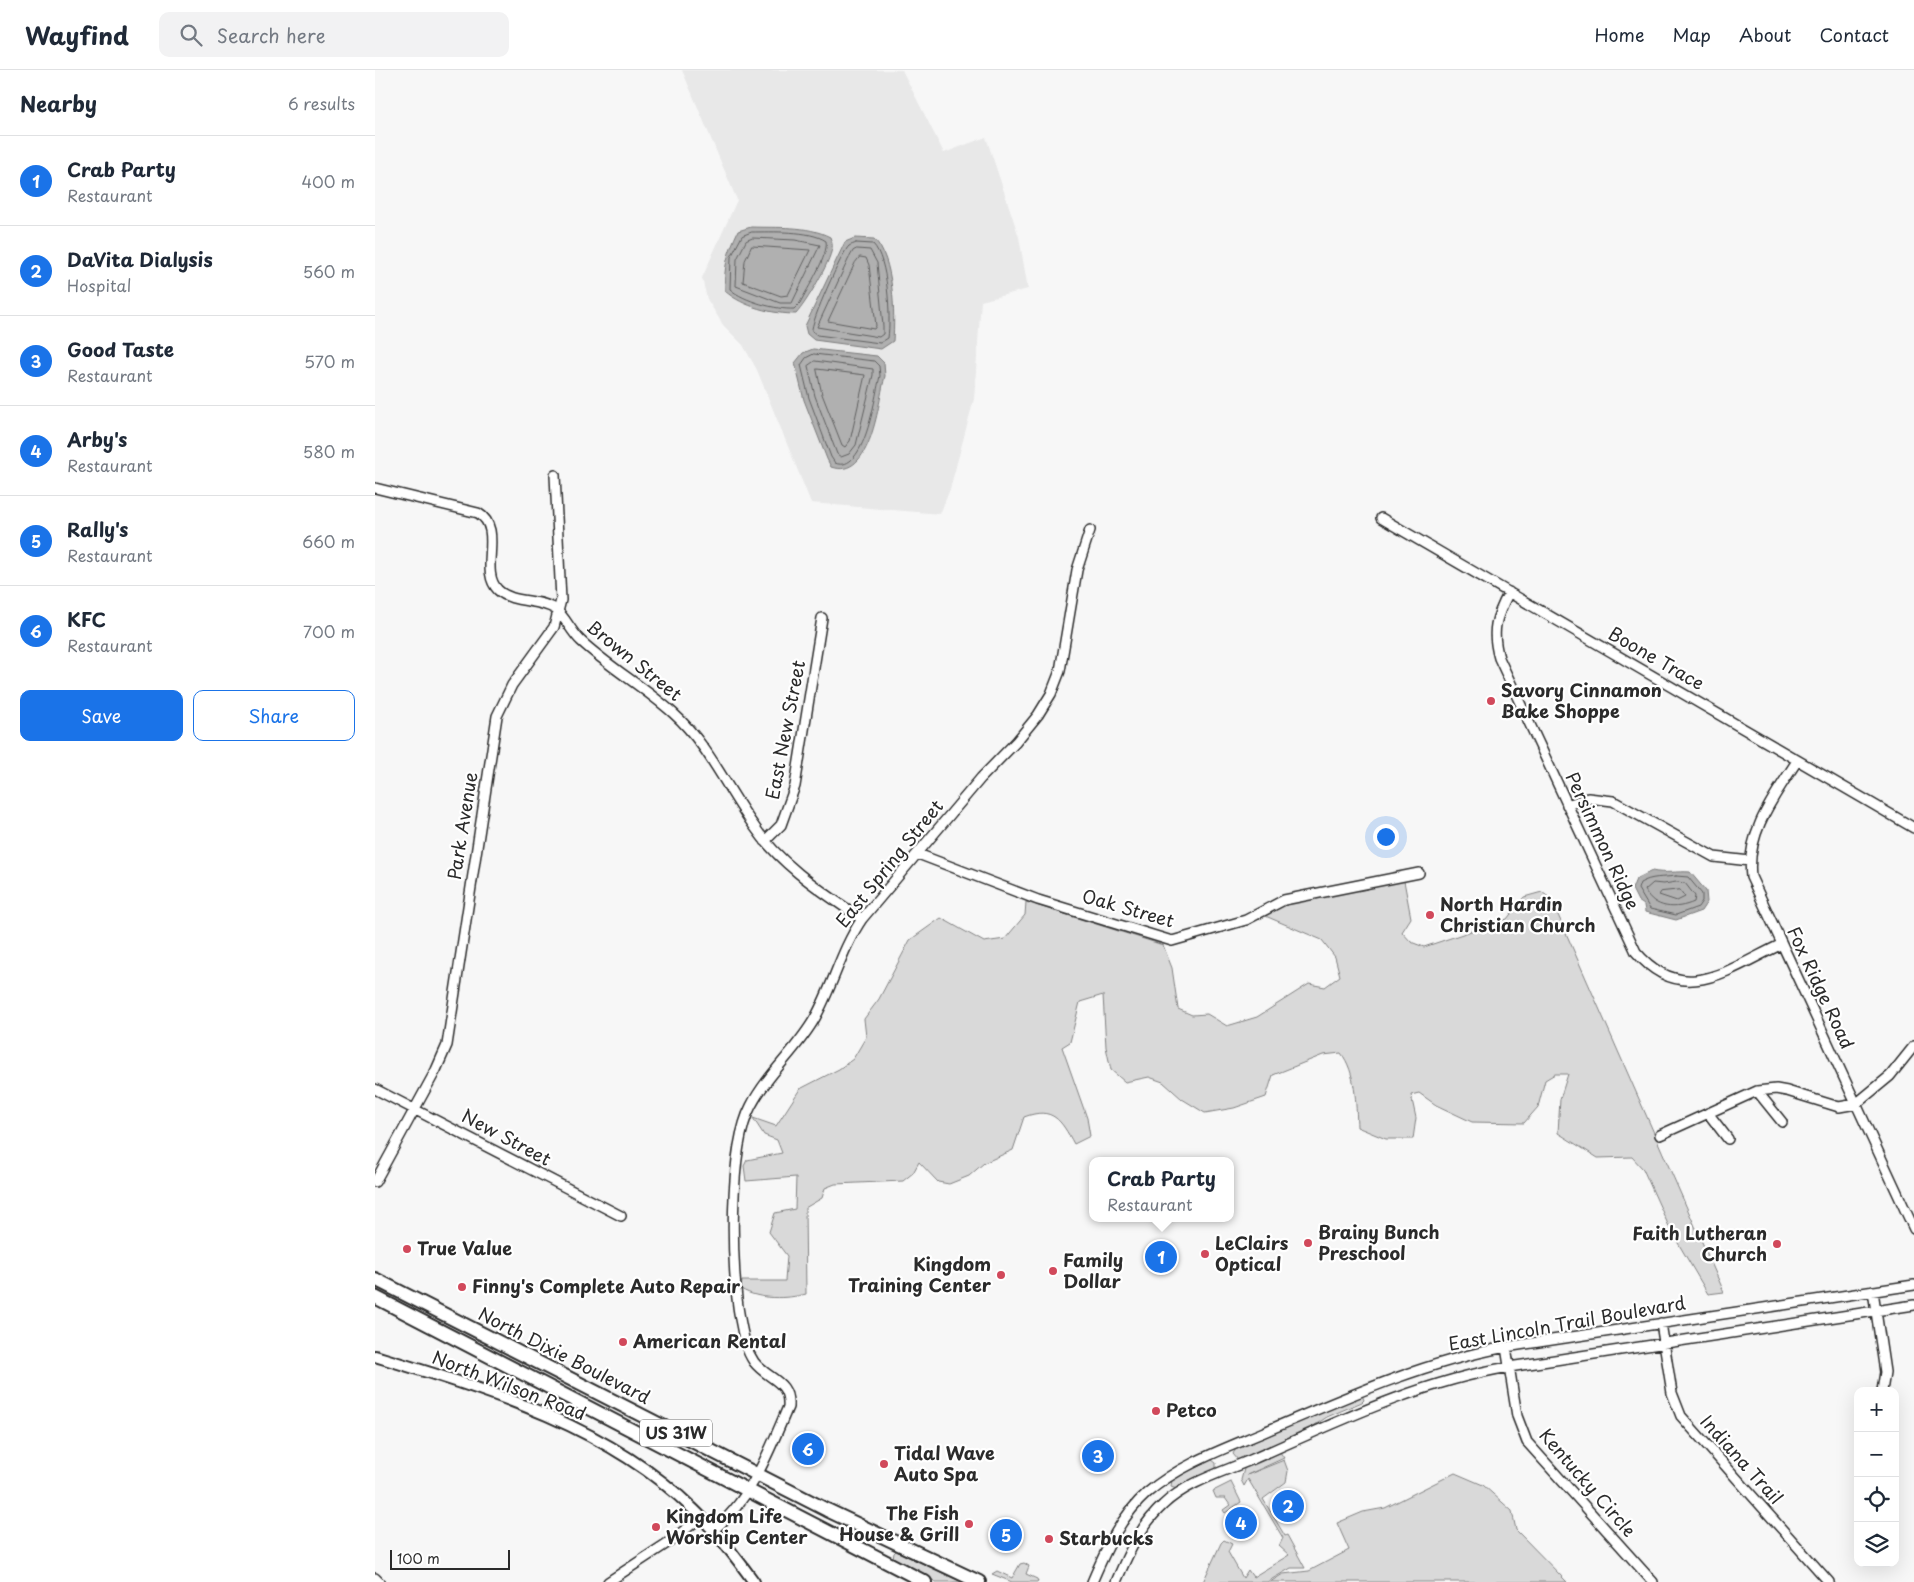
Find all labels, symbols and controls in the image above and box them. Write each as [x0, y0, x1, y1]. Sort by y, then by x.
search box [159, 12, 509, 57]
text: Wayfind [25, 17, 129, 53]
icon: search [177, 21, 205, 49]
text: Search here [217, 21, 325, 49]
text: Home [1594, 21, 1644, 48]
text: Map [1672, 21, 1711, 48]
text: About [1739, 21, 1791, 48]
text: Contact [1819, 21, 1889, 48]
text: Nearby [20, 87, 97, 119]
text: 6 results [288, 91, 355, 115]
text: Crab Party [67, 155, 176, 183]
text: 1 [32, 169, 40, 193]
text: 400 m [302, 169, 355, 193]
text: Restaurant [67, 183, 153, 207]
text: DaVita Dialysis [67, 245, 213, 273]
text: 2 [30, 259, 42, 283]
text: 560 m [303, 259, 355, 283]
text: Hospital [67, 273, 131, 297]
text: Good Taste [67, 335, 174, 363]
text: 3 [31, 349, 41, 373]
text: 570 m [304, 349, 355, 373]
text: Restaurant [67, 363, 153, 387]
text: Arby's [67, 425, 127, 453]
text: 4 [31, 439, 41, 463]
text: 580 m [303, 439, 355, 463]
text: Restaurant [67, 453, 153, 477]
text: Rally's [67, 515, 128, 543]
text: 5 [31, 529, 41, 553]
text: 660 m [302, 529, 355, 553]
text: Restaurant [67, 543, 153, 567]
text: KFC [67, 605, 106, 633]
street label: Brown Street [582, 613, 688, 707]
text: 6 [30, 619, 42, 643]
text: 700 m [303, 619, 355, 643]
street label: Boone Trace [1604, 619, 1710, 696]
text: Restaurant [67, 633, 153, 657]
street label: East New Street [758, 658, 811, 802]
place label: Savory Cinnamon Bake Shoppe [1501, 676, 1662, 724]
button: Save [20, 690, 183, 741]
button: Share [193, 690, 355, 741]
marker: Savory Cinnamon Bake Shoppe [1485, 695, 1497, 707]
street label: Persimmon Ridge [1560, 767, 1647, 914]
street label: Park Avenue [440, 770, 483, 882]
street label: East Spring Street [829, 793, 949, 933]
your location [1373, 824, 1399, 850]
street label: Oak Street [1079, 882, 1178, 934]
place label: North Hardin Christian Church [1440, 890, 1596, 938]
marker: North Hardin Christian Church [1424, 909, 1436, 921]
street label: Fox Ridge Road [1781, 922, 1862, 1053]
street label: New Street [457, 1102, 556, 1172]
popup [1089, 1157, 1234, 1222]
text: Crab Party [1107, 1164, 1216, 1192]
text: Restaurant [1107, 1192, 1193, 1216]
place label: Brainy Bunch Preschool [1318, 1218, 1440, 1266]
place label: Faith Lutheran Church [1632, 1219, 1767, 1267]
place label: LeClairs Optical [1215, 1229, 1289, 1277]
place label: True Value [417, 1234, 512, 1261]
marker: Brainy Bunch Preschool [1302, 1237, 1314, 1249]
pin: 1 [1145, 1238, 1177, 1276]
marker: Faith Lutheran Church [1771, 1238, 1783, 1250]
marker: True Value [401, 1243, 413, 1255]
place label: Family Dollar [1063, 1246, 1123, 1294]
marker: LeClairs Optical [1199, 1248, 1211, 1260]
place label: Kingdom Training Center [848, 1250, 992, 1298]
marker: Family Dollar [1047, 1265, 1059, 1277]
marker: Kingdom Training Center [995, 1269, 1007, 1281]
place label: Finny's Complete Auto Repair [472, 1272, 740, 1299]
marker: Finny's Complete Auto Repair [456, 1281, 468, 1293]
street label: East Lincoln Trail Boulevard [1446, 1288, 1687, 1357]
street label: North Dixie Boulevard [474, 1300, 655, 1410]
place label: American Rental [632, 1327, 786, 1354]
marker: American Rental [617, 1336, 629, 1348]
street label: North Wilson Road [429, 1343, 590, 1426]
map controls [1854, 1387, 1899, 1567]
button: + [1854, 1387, 1899, 1432]
place label: Petco [1166, 1396, 1217, 1423]
marker: Petco [1150, 1405, 1162, 1417]
street label: Indiana Trail [1694, 1408, 1790, 1510]
road number: US 31W [640, 1420, 712, 1446]
street label: Kentucky Circle [1533, 1422, 1643, 1542]
pin: 6 [792, 1430, 824, 1468]
button: − [1854, 1432, 1899, 1477]
pin: 3 [1082, 1437, 1114, 1475]
place label: Tidal Wave Auto Spa [894, 1439, 995, 1487]
marker: Tidal Wave Auto Spa [878, 1458, 890, 1470]
button: locate [1854, 1477, 1899, 1522]
pin: 2 [1272, 1487, 1304, 1525]
place label: The Fish House & Grill [839, 1499, 959, 1547]
place label: Kingdom Life Worship Center [666, 1502, 808, 1550]
pin: 4 [1225, 1504, 1257, 1542]
pin: 5 [990, 1516, 1022, 1554]
marker: The Fish House & Grill [963, 1518, 975, 1530]
marker: Kingdom Life Worship Center [650, 1521, 662, 1533]
button: layers [1854, 1522, 1899, 1567]
place label: Starbucks [1059, 1524, 1154, 1551]
marker: Starbucks [1043, 1533, 1055, 1545]
scale bar [390, 1547, 510, 1570]
text: 100 m [397, 1548, 440, 1569]

